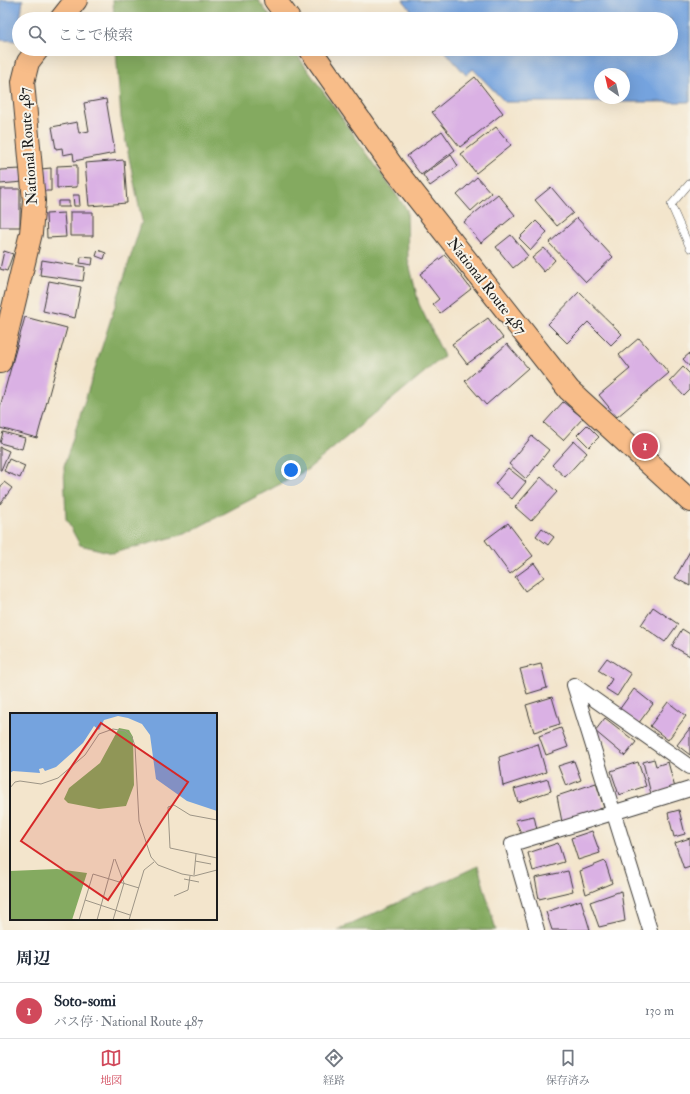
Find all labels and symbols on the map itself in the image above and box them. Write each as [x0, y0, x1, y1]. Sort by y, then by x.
north arrow [594, 68, 630, 104]
street label: National Route 487 [15, 86, 42, 205]
street label: National Route 487 [443, 234, 530, 339]
pin: 1 [632, 431, 658, 461]
your location [281, 460, 301, 480]
inset map [10, 713, 217, 920]

